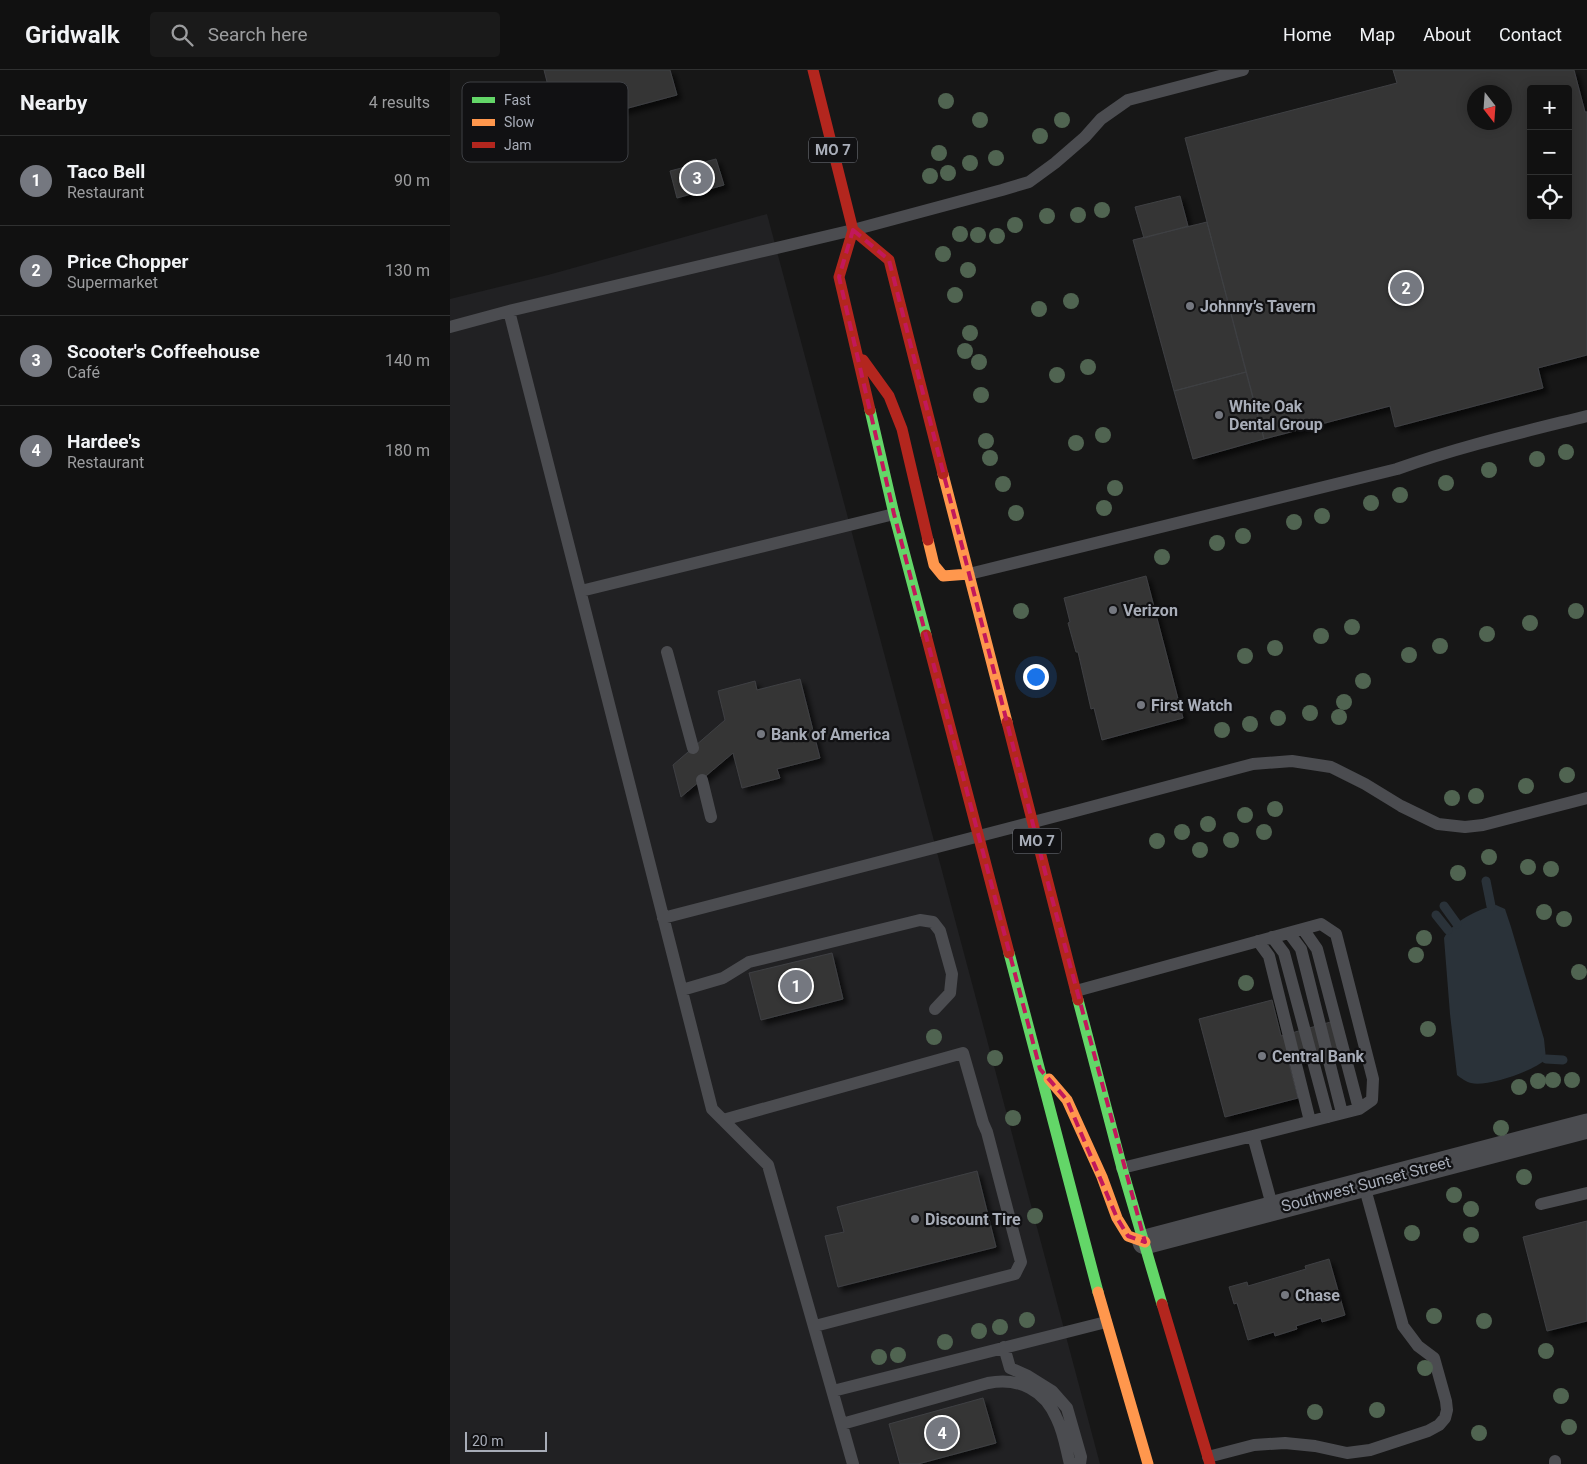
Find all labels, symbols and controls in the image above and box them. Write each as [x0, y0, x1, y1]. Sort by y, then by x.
search box [150, 12, 500, 57]
text: Gridwalk [25, 21, 120, 49]
icon: search [168, 21, 196, 49]
text: Search here [208, 23, 308, 46]
text: Home [1283, 24, 1332, 45]
text: Map [1360, 24, 1395, 45]
text: About [1423, 24, 1471, 45]
text: Contact [1499, 24, 1562, 45]
legend [462, 82, 628, 162]
north arrow [1467, 85, 1512, 130]
map controls [1527, 85, 1572, 220]
button: + [1527, 85, 1572, 130]
text: Nearby [20, 91, 87, 115]
text: Fast [504, 92, 531, 108]
text: 4 results [369, 93, 430, 112]
text: Slow [504, 114, 535, 130]
button: − [1527, 130, 1572, 175]
text: Jam [504, 137, 532, 153]
road number: MO 7 [809, 138, 857, 162]
pin: 3 [681, 159, 713, 197]
text: Taco Bell [67, 160, 145, 183]
text: 1 [31, 171, 41, 190]
text: 90 m [394, 171, 430, 190]
button: locate [1527, 175, 1572, 220]
text: Restaurant [67, 183, 144, 202]
text: Price Chopper [67, 250, 189, 273]
text: 2 [31, 261, 41, 280]
text: 130 m [385, 261, 430, 280]
pin: 2 [1390, 269, 1422, 307]
text: Supermarket [67, 273, 158, 292]
place label: Johnny’s Tavern [1200, 297, 1316, 316]
marker: Johnny’s Tavern [1184, 300, 1196, 312]
text: Scooter's Coffeehouse [67, 340, 260, 363]
text: 3 [31, 351, 41, 370]
text: 140 m [385, 351, 430, 370]
text: Café [67, 363, 100, 382]
place label: White Oak Dental Group [1229, 397, 1323, 434]
marker: White Oak Dental Group [1213, 409, 1225, 421]
text: Hardee's [67, 430, 140, 453]
text: 4 [31, 441, 41, 460]
text: 180 m [385, 441, 430, 460]
text: Restaurant [67, 453, 144, 472]
place label: Verizon [1123, 601, 1178, 620]
marker: Verizon [1107, 604, 1119, 616]
your location [1023, 664, 1049, 690]
place label: First Watch [1151, 696, 1233, 715]
marker: First Watch [1135, 699, 1147, 711]
place label: Bank of America [771, 725, 890, 744]
marker: Bank of America [755, 728, 767, 740]
road number: MO 7 [1013, 828, 1061, 854]
pin: 1 [780, 967, 812, 1005]
place label: Central Bank [1272, 1047, 1365, 1066]
marker: Central Bank [1256, 1050, 1268, 1062]
street label: Southwest Sunset Street [1279, 1152, 1453, 1216]
place label: Discount Tire [925, 1210, 1021, 1229]
marker: Discount Tire [909, 1213, 921, 1225]
place label: Chase [1295, 1286, 1340, 1305]
marker: Chase [1279, 1289, 1291, 1301]
pin: 4 [926, 1414, 958, 1452]
scale bar [465, 1429, 548, 1452]
text: 20 m [472, 1433, 504, 1449]

